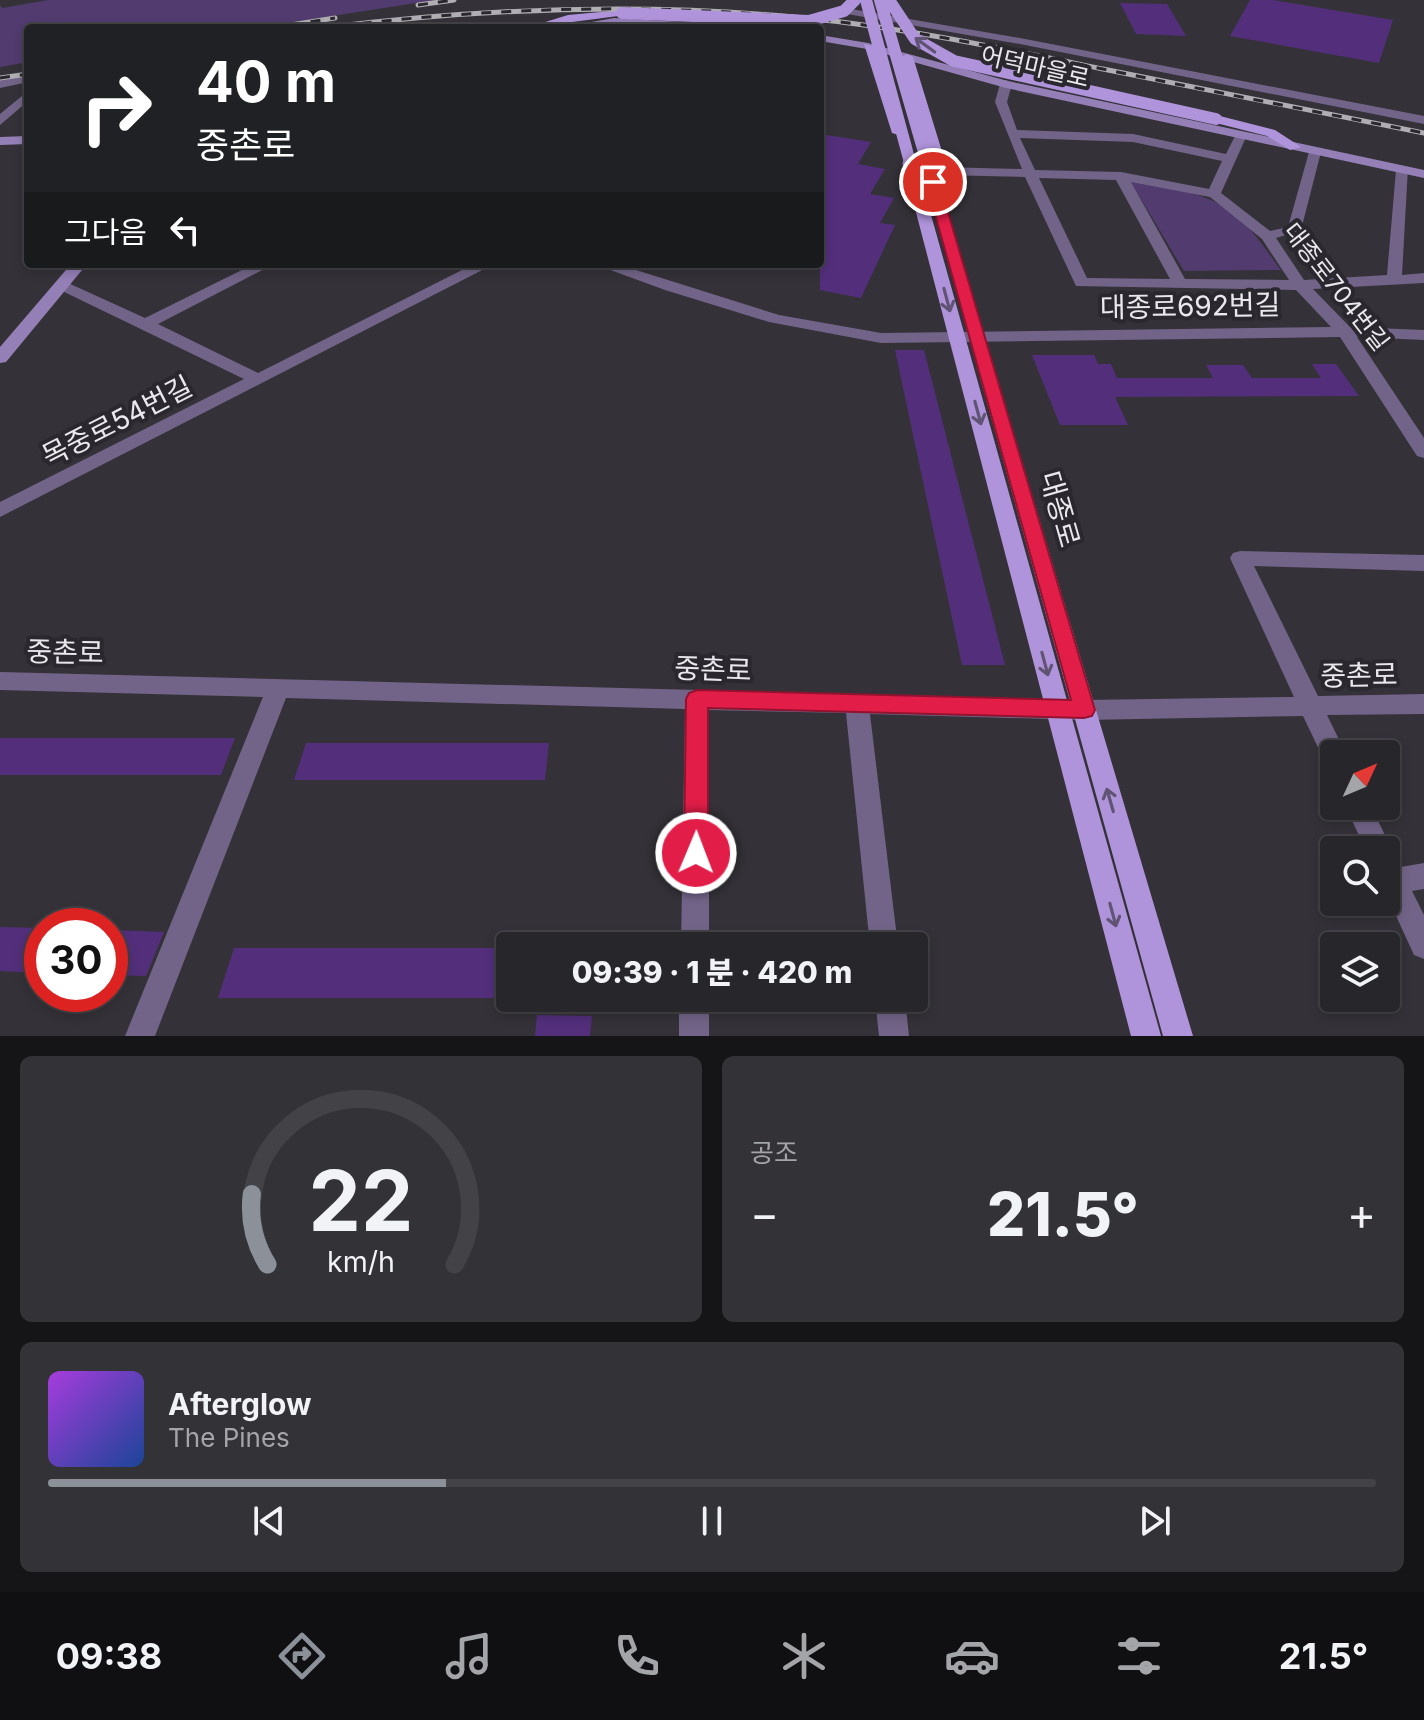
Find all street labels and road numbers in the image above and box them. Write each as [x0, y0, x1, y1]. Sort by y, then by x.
street label: 어덕마을로 [978, 40, 1092, 93]
street label: 대종로704번길 [1277, 217, 1395, 356]
street label: 대종로692번길 [1099, 287, 1281, 325]
street label: 목중로54번길 [36, 369, 198, 473]
street label: 대종로 [1033, 467, 1087, 551]
street label: 중촌로 [26, 634, 104, 670]
street label: 중촌로 [674, 651, 752, 687]
street label: 중촌로 [1320, 657, 1398, 693]

